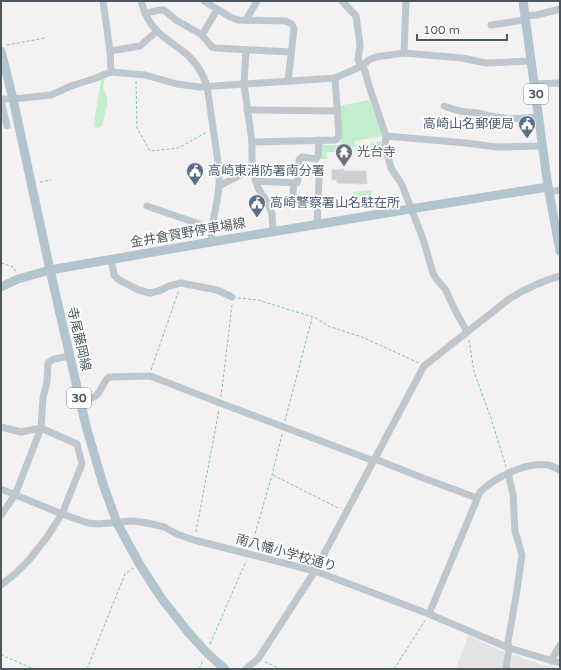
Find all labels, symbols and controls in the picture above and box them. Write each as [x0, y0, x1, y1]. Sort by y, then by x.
scale bar [417, 16, 507, 42]
text: 100 m [423, 23, 460, 37]
road number: 30 [524, 84, 548, 104]
public building icon: 高崎山名郵便局 [517, 114, 537, 139]
place label: 高崎山名郵便局 [423, 116, 514, 132]
temple icon: 光台寺 [334, 142, 354, 167]
place label: 光台寺 [357, 144, 396, 160]
public building icon: 高崎東消防署南分署 [185, 161, 205, 186]
place label: 高崎東消防署南分署 [208, 163, 325, 179]
public building icon: 高崎警察署山名駐在所 [247, 193, 267, 218]
place label: 高崎警察署山名駐在所 [270, 195, 400, 211]
street label: 金井倉賀野停車場線 [129, 215, 247, 251]
street label: 寺尾藤岡線 [64, 306, 94, 372]
road number: 30 [67, 388, 91, 408]
street label: 南八幡小学校通り [234, 531, 338, 575]

